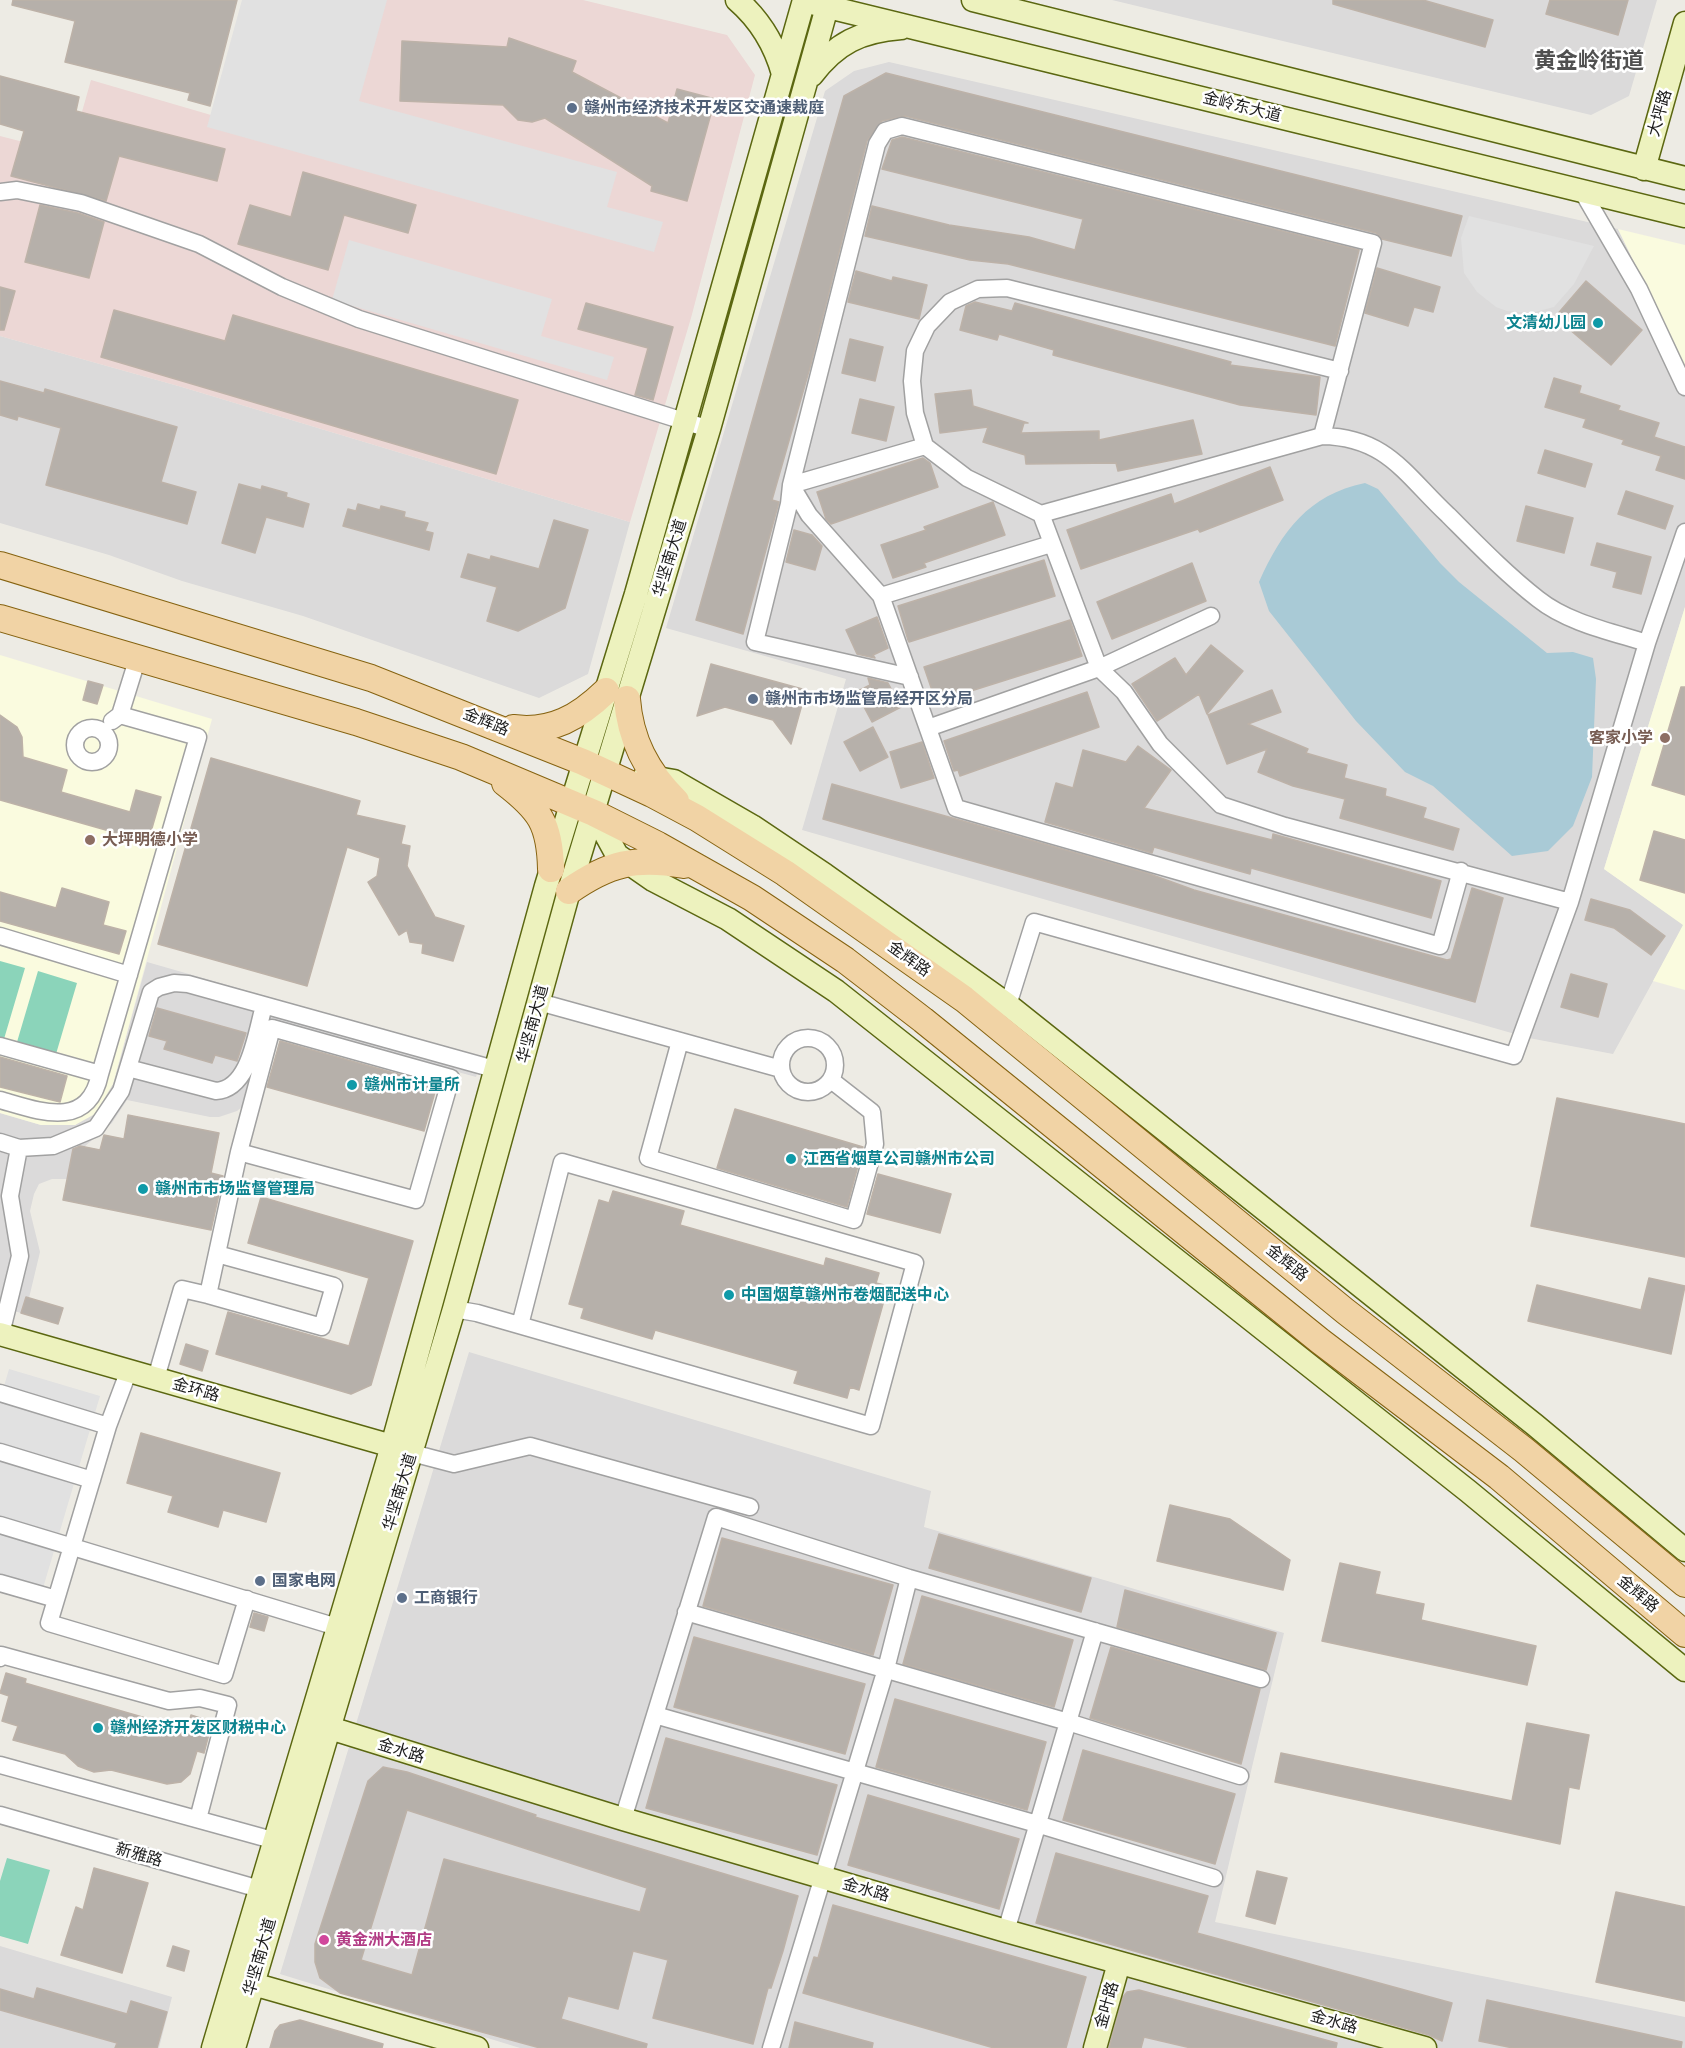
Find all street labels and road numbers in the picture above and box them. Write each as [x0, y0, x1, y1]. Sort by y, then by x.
street label: 大坪路 [1644, 87, 1676, 139]
street label: 金岭东大道 [1201, 88, 1283, 126]
street label: 华坚南大道 [649, 517, 691, 599]
street label: 金辉路 [460, 704, 512, 740]
street label: 金辉路 [884, 937, 934, 981]
street label: 华坚南大道 [513, 983, 553, 1065]
street label: 金辉路 [1262, 1240, 1312, 1286]
street label: 金环路 [170, 1374, 222, 1406]
street label: 华坚南大道 [379, 1451, 421, 1533]
street label: 金辉路 [1613, 1571, 1663, 1617]
street label: 金水路 [375, 1735, 427, 1767]
street label: 新雅路 [113, 1839, 165, 1871]
street label: 金水路 [840, 1874, 892, 1906]
street label: 华坚南大道 [240, 1916, 280, 1998]
street label: 金叶路 [1091, 1979, 1123, 2031]
street label: 金水路 [1308, 2006, 1360, 2038]

